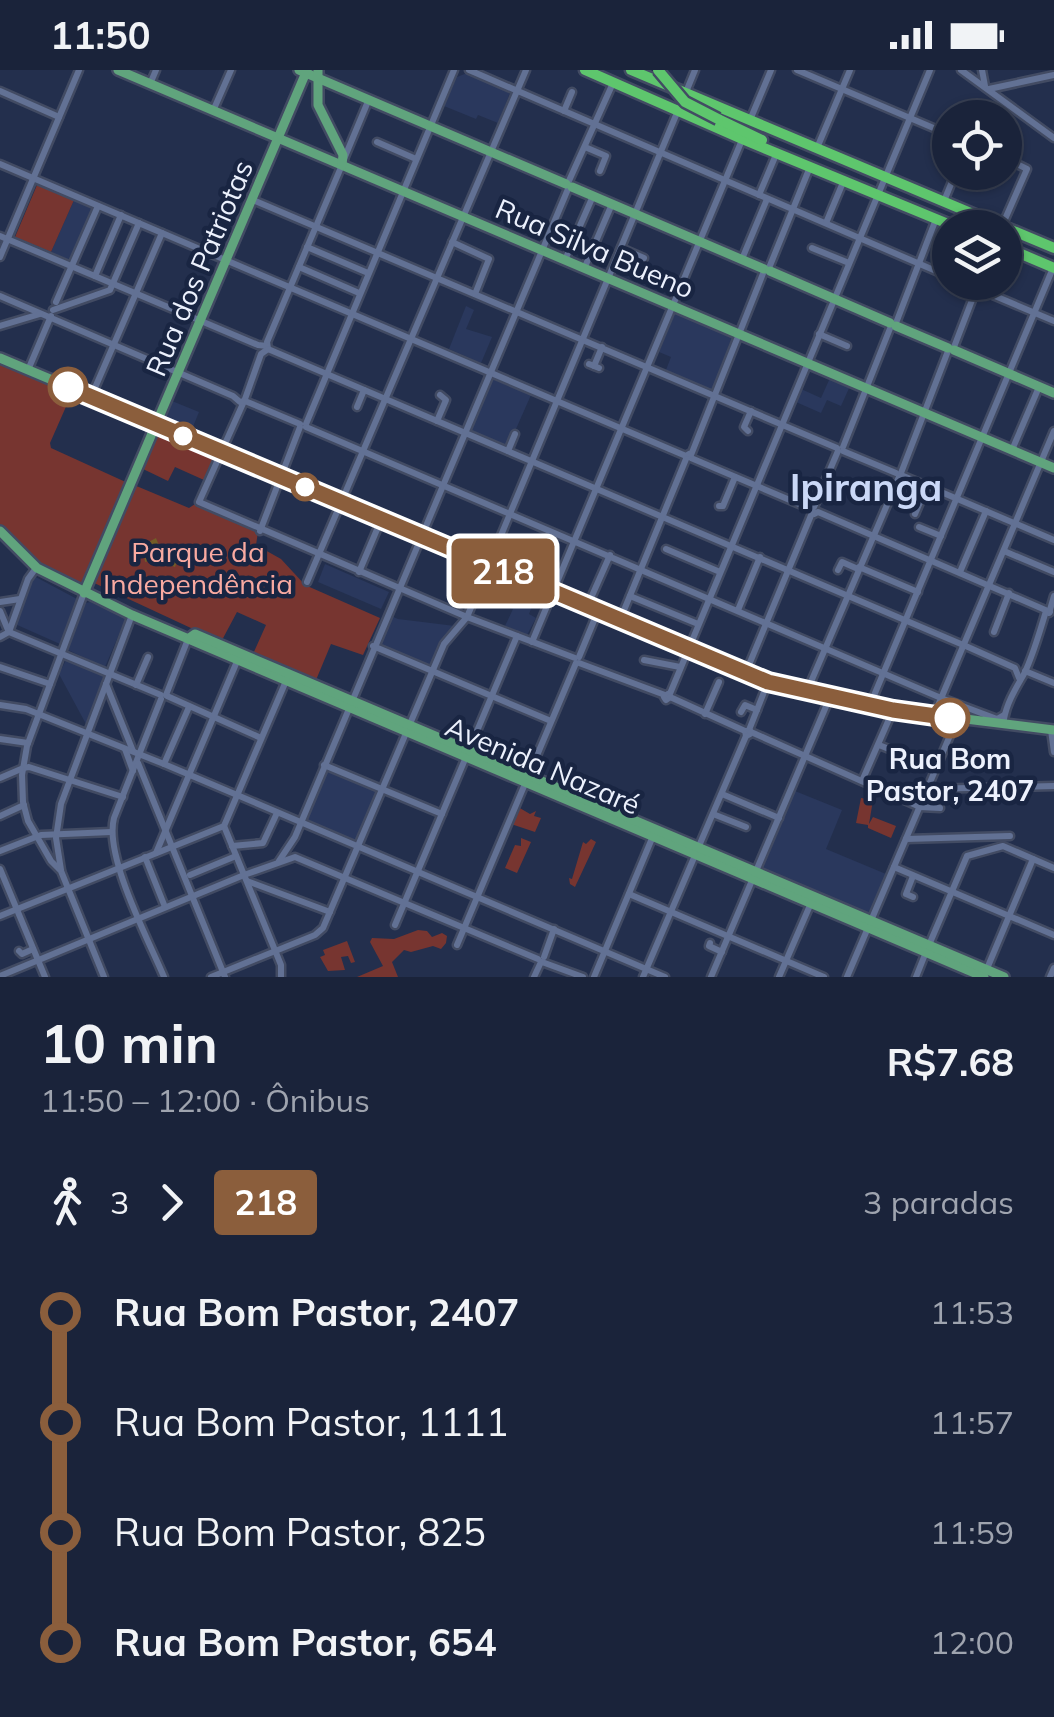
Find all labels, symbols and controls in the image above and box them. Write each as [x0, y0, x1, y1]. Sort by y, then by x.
text: 11:50 [50, 11, 151, 59]
map controls [932, 100, 1022, 300]
button: locate [932, 100, 1022, 190]
street label: Rua dos Patriotas [138, 155, 260, 381]
street label: Rua Silva Bueno [491, 190, 699, 306]
button: layers [932, 210, 1022, 300]
unlabelled marker [49, 368, 87, 406]
unlabelled marker [170, 423, 196, 449]
district label: Ipiranga [790, 463, 942, 511]
unlabelled marker [292, 474, 318, 500]
park label: Parque da Independência [103, 534, 293, 601]
line badge: 218 [446, 538, 560, 604]
text: 218 [471, 549, 535, 593]
marker: Rua Bom Pastor, 2407 [931, 699, 969, 737]
street label: Avenida Nazaré [441, 708, 645, 822]
place label: Rua Bom Pastor, 2407 [866, 741, 1034, 808]
text: 10 min [40, 1008, 218, 1077]
text: R$7.68 [887, 1038, 1014, 1086]
text: 11:50 – 12:00 · Ônibus [40, 1080, 370, 1120]
icon: walk [40, 1175, 95, 1230]
icon: forward [144, 1175, 199, 1230]
text: 218 [234, 1180, 297, 1224]
text: 3 [110, 1182, 129, 1222]
text: 3 paradas [863, 1182, 1014, 1222]
text: Rua Bom Pastor, 2407 [114, 1288, 519, 1336]
text: 11:53 [930, 1292, 1014, 1332]
text: Rua Bom Pastor, 1111 [114, 1398, 509, 1446]
text: 11:57 [930, 1402, 1014, 1442]
text: Rua Bom Pastor, 825 [114, 1508, 486, 1556]
text: 11:59 [930, 1512, 1014, 1552]
text: Rua Bom Pastor, 654 [114, 1618, 496, 1666]
text: 12:00 [930, 1622, 1014, 1662]

